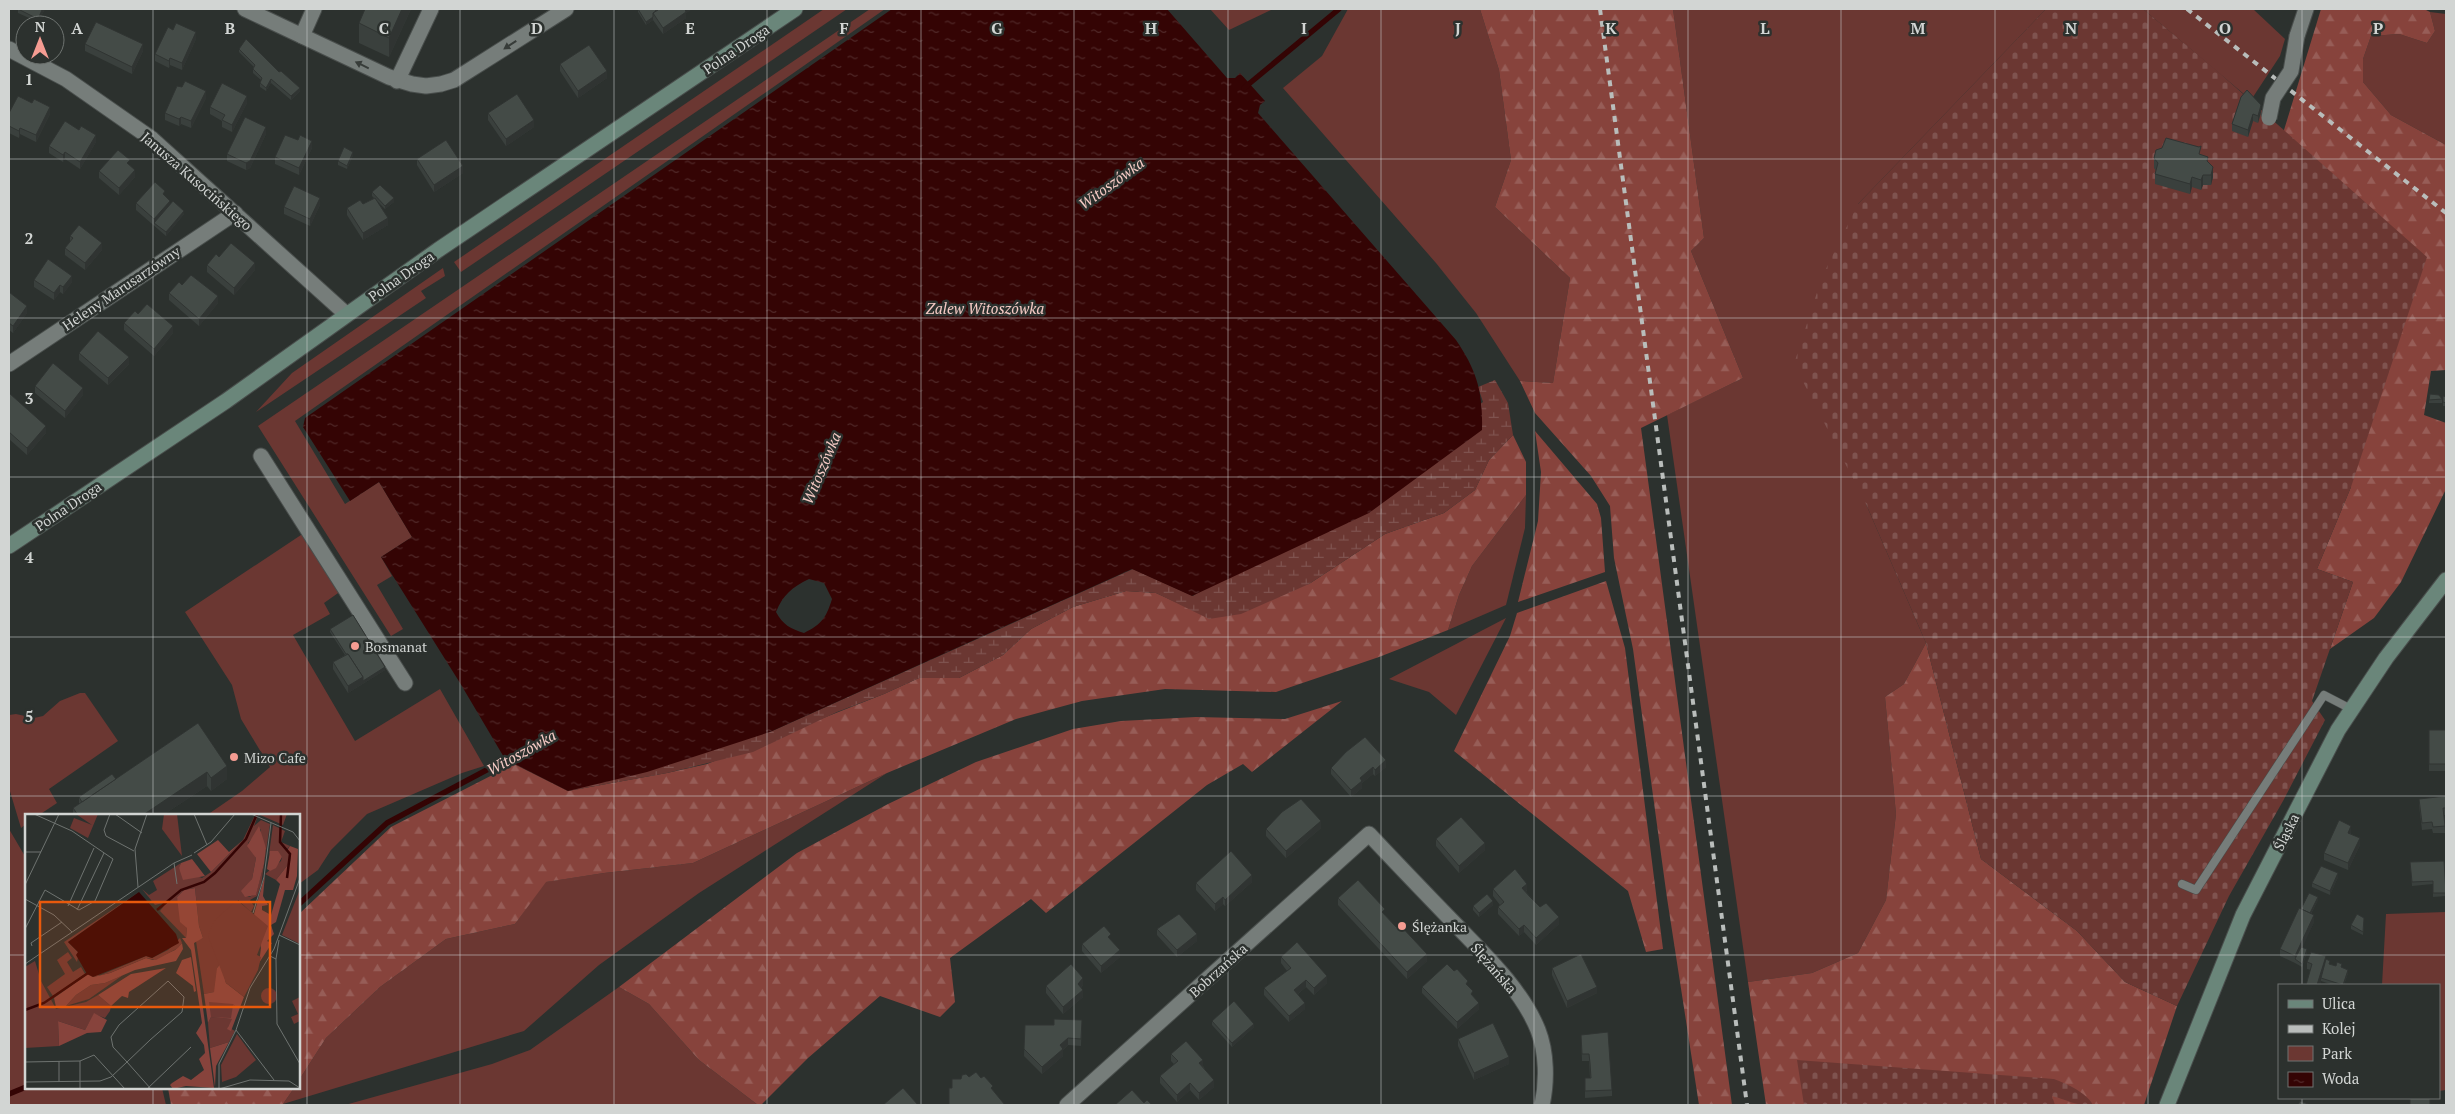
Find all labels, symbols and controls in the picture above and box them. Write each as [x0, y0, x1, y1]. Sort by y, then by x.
north arrow [15, 15, 65, 65]
text: N [35, 17, 46, 36]
text: A [71, 17, 83, 39]
text: B [225, 17, 235, 39]
text: C [379, 17, 389, 39]
text: D [531, 17, 543, 39]
text: E [685, 17, 695, 39]
text: F [839, 17, 849, 39]
text: G [991, 17, 1003, 39]
text: H [1145, 17, 1157, 39]
text: I [1301, 17, 1307, 39]
text: J [1455, 17, 1461, 39]
text: K [1605, 17, 1617, 39]
text: L [1760, 17, 1770, 39]
text: M [1911, 17, 1926, 39]
text: N [2065, 17, 2077, 39]
text: O [2219, 17, 2231, 39]
text: P [2373, 17, 2383, 39]
street label: Polna Droga [699, 20, 773, 78]
one-way arrow [503, 40, 517, 49]
one-way arrow [355, 61, 370, 69]
text: 1 [24, 68, 34, 90]
street label: Janusza Kusocińskiego [138, 128, 257, 235]
water label: Witoszówka [1074, 152, 1148, 214]
text: 2 [24, 227, 34, 249]
street label: Heleny Marusarzówny [58, 241, 184, 335]
street label: Polna Droga [364, 246, 438, 306]
water label: Zalew Witoszówka [926, 298, 1044, 318]
text: 3 [24, 387, 34, 409]
water label: Witoszówka [797, 429, 845, 507]
street label: Polna Droga [31, 477, 105, 535]
text: 4 [24, 546, 34, 568]
place label: Bosmanat [365, 637, 428, 656]
marker: Bosmanat [349, 640, 361, 652]
text: 5 [24, 705, 34, 727]
water label: Witoszówka [483, 725, 559, 779]
place label: Mizo Cafe [244, 748, 306, 767]
marker: Mizo Cafe [228, 751, 240, 763]
street label: Śląska [2269, 810, 2303, 854]
inset map [25, 814, 300, 1089]
place label: Ślężanka [1412, 917, 1467, 936]
marker: Ślężanka [1396, 920, 1408, 932]
street label: Bobrzańska [1185, 939, 1251, 1001]
street label: Ślężańska [1467, 939, 1521, 997]
legend [2278, 984, 2440, 1099]
text: Ulica [2322, 993, 2356, 1013]
text: Kolej [2322, 1018, 2356, 1038]
text: Park [2322, 1043, 2352, 1063]
text: Woda [2322, 1068, 2360, 1088]

